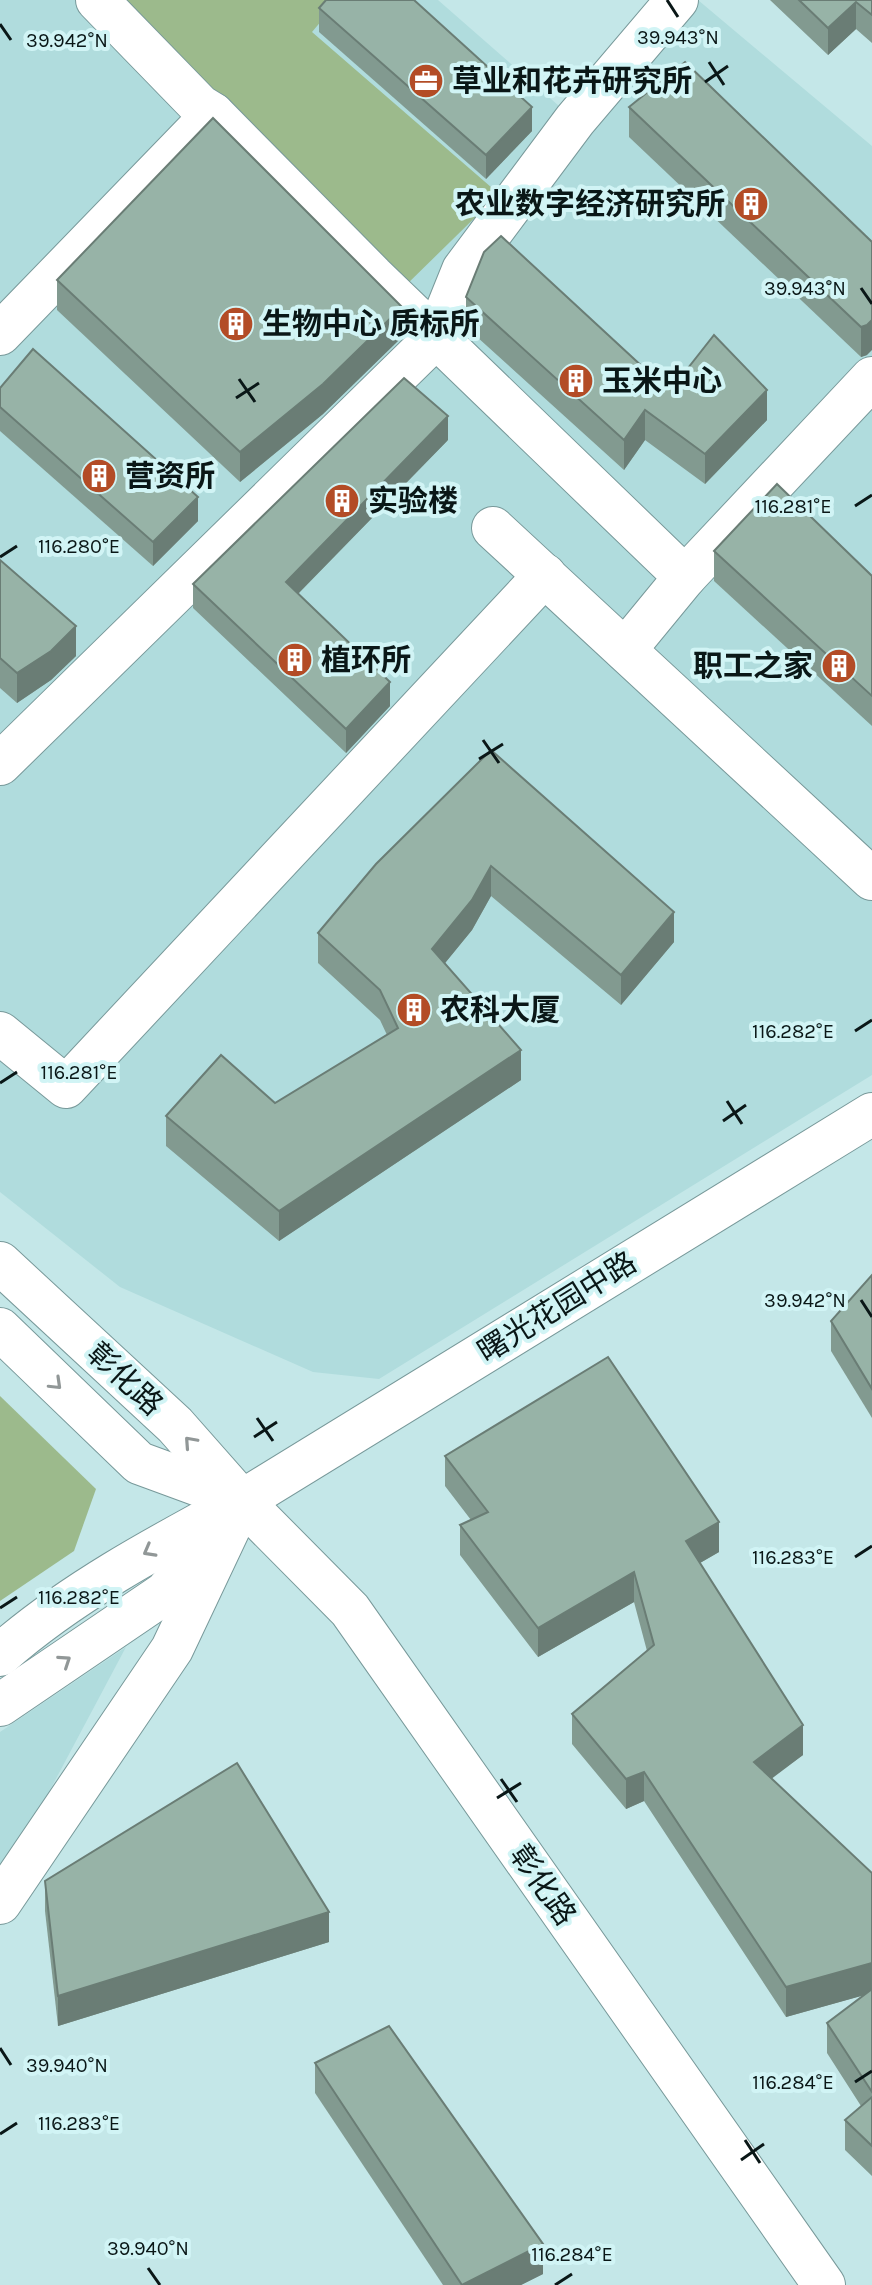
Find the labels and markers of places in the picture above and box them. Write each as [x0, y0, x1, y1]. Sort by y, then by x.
office icon: 草业和花卉研究所 [407, 62, 445, 100]
place label: 草业和花卉研究所 [452, 63, 692, 99]
building icon: 农业数字经济研究所 [732, 185, 770, 223]
place label: 农业数字经济研究所 [455, 186, 725, 222]
building icon: 生物中心 质标所 [217, 305, 255, 343]
place label: 生物中心 质标所 [262, 306, 480, 342]
building icon: 玉米中心 [557, 362, 595, 400]
place label: 玉米中心 [602, 363, 722, 399]
building icon: 营资所 [80, 457, 118, 495]
place label: 营资所 [125, 458, 215, 494]
building icon: 实验楼 [323, 482, 361, 520]
place label: 实验楼 [368, 483, 458, 519]
building icon: 植环所 [276, 641, 314, 679]
place label: 植环所 [321, 642, 411, 678]
building icon: 职工之家 [820, 647, 858, 685]
place label: 职工之家 [693, 648, 813, 684]
building icon: 农科大厦 [395, 991, 433, 1029]
place label: 农科大厦 [440, 992, 560, 1028]

